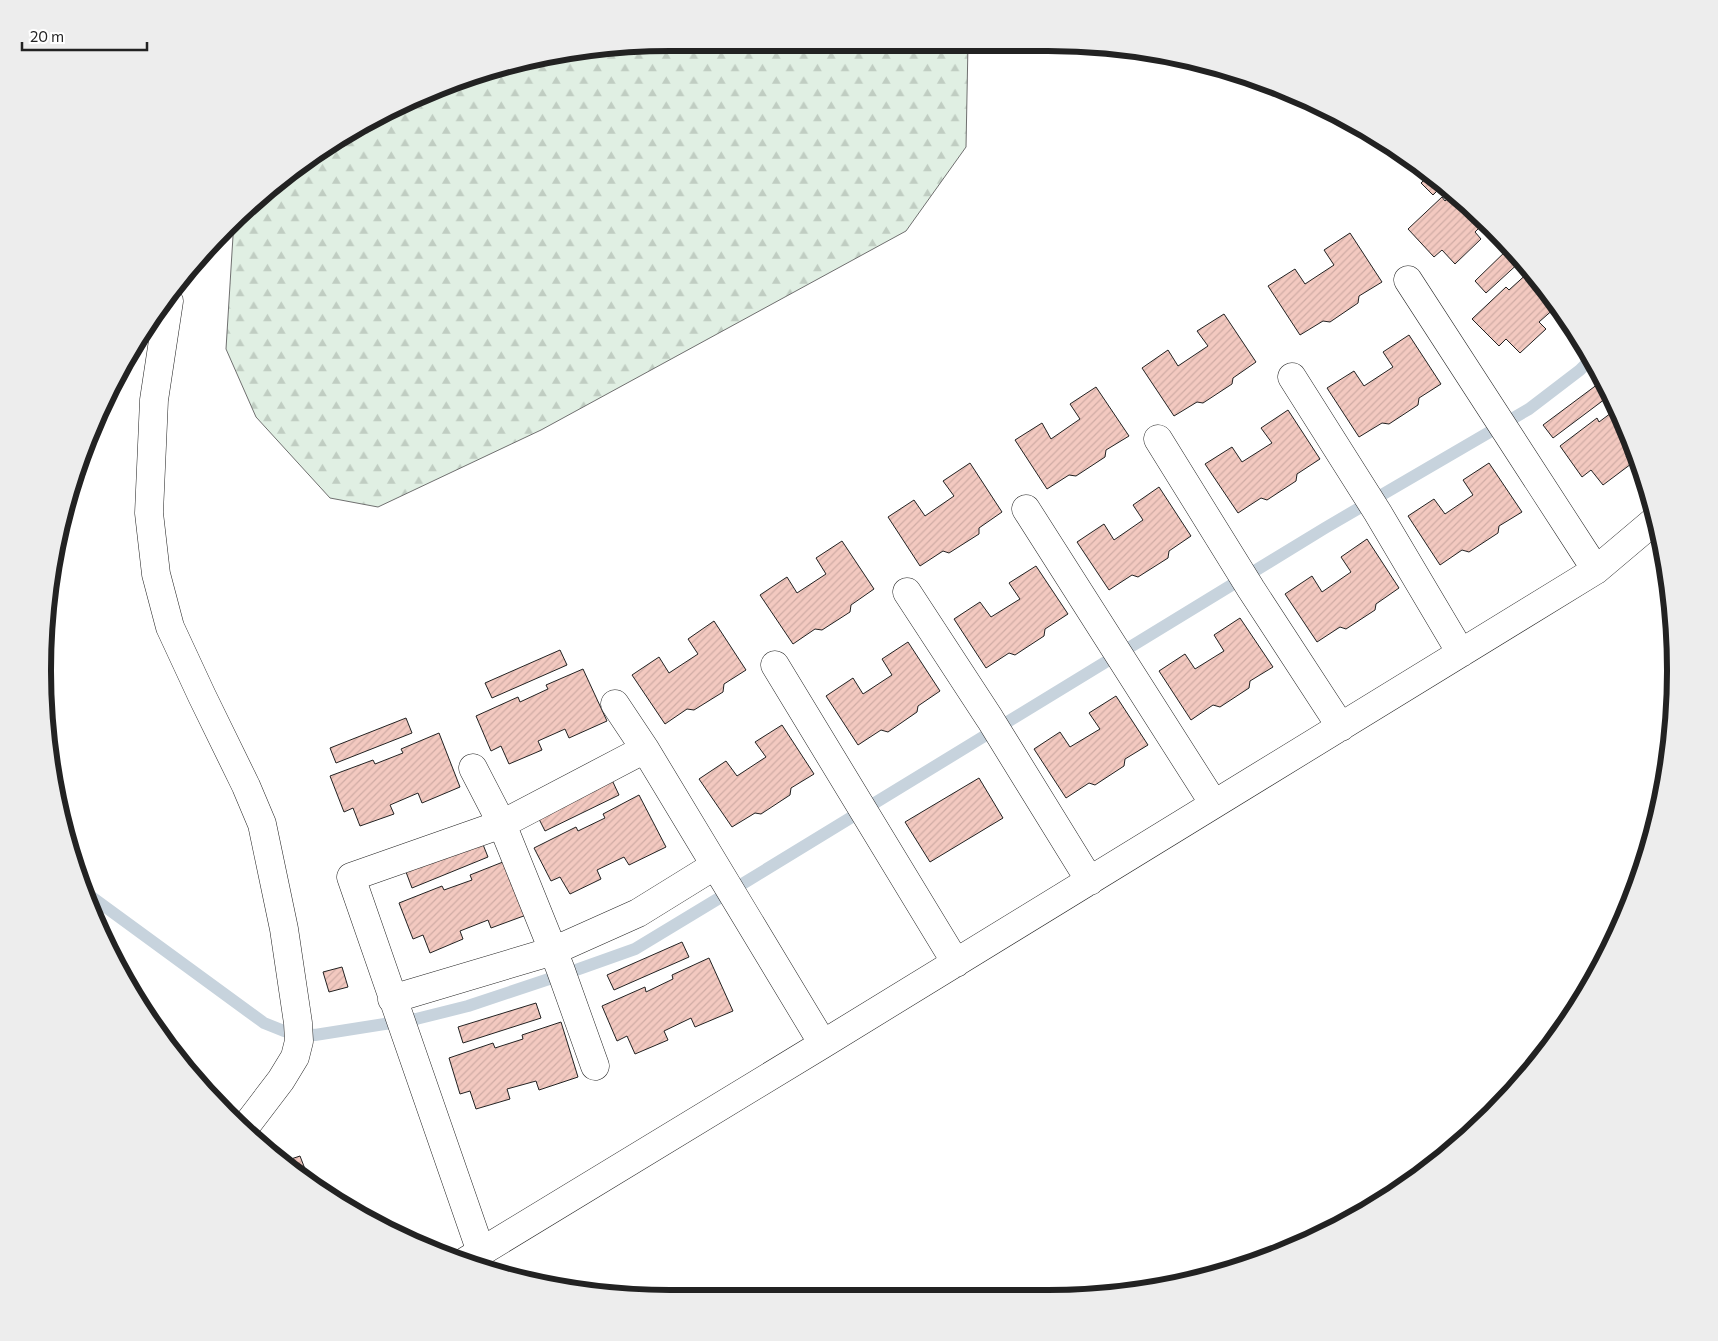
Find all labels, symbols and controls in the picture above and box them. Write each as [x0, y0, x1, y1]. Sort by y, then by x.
scale bar [22, 20, 148, 52]
text: 20 m [30, 27, 64, 45]

